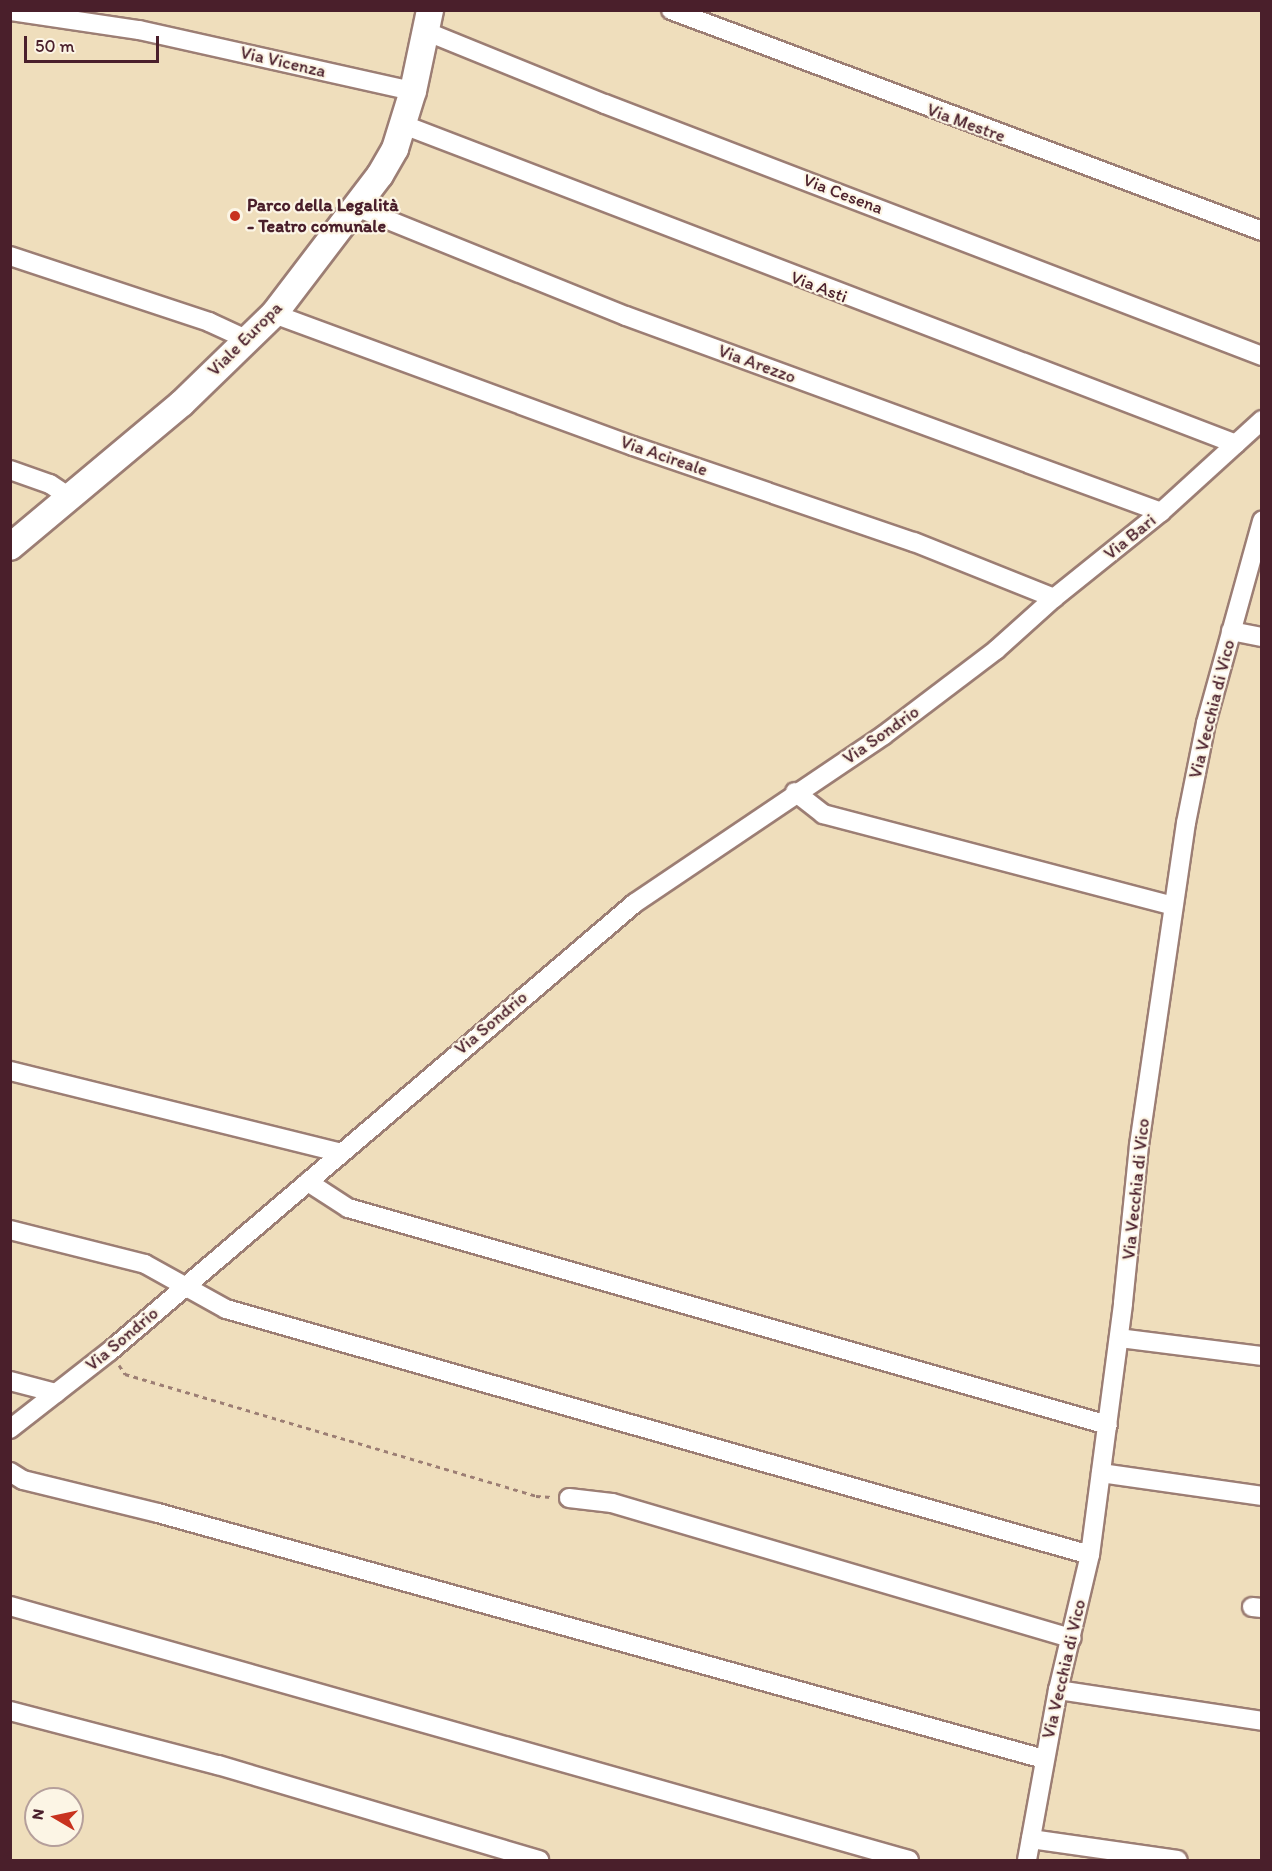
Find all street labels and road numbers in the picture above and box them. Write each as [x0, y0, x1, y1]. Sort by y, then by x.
street label: Via Vicenza [238, 42, 328, 82]
street label: Via Mestre [924, 99, 1008, 147]
street label: Via Cesena [800, 169, 886, 219]
street label: Via Asti [788, 266, 850, 308]
street label: Viale Europa [203, 297, 287, 381]
street label: Via Arezzo [715, 340, 799, 388]
street label: Via Acireale [617, 431, 711, 481]
street label: Via Bari [1100, 509, 1160, 565]
street label: Via Vecchia di Vico [1184, 637, 1240, 781]
street label: Via Sondrio [839, 701, 923, 769]
street label: Via Sondrio [450, 986, 532, 1060]
street label: Via Vecchia di Vico [1118, 1117, 1154, 1261]
street label: Via Sondrio [81, 1302, 163, 1376]
street label: Via Vecchia di Vico [1037, 1597, 1091, 1741]

